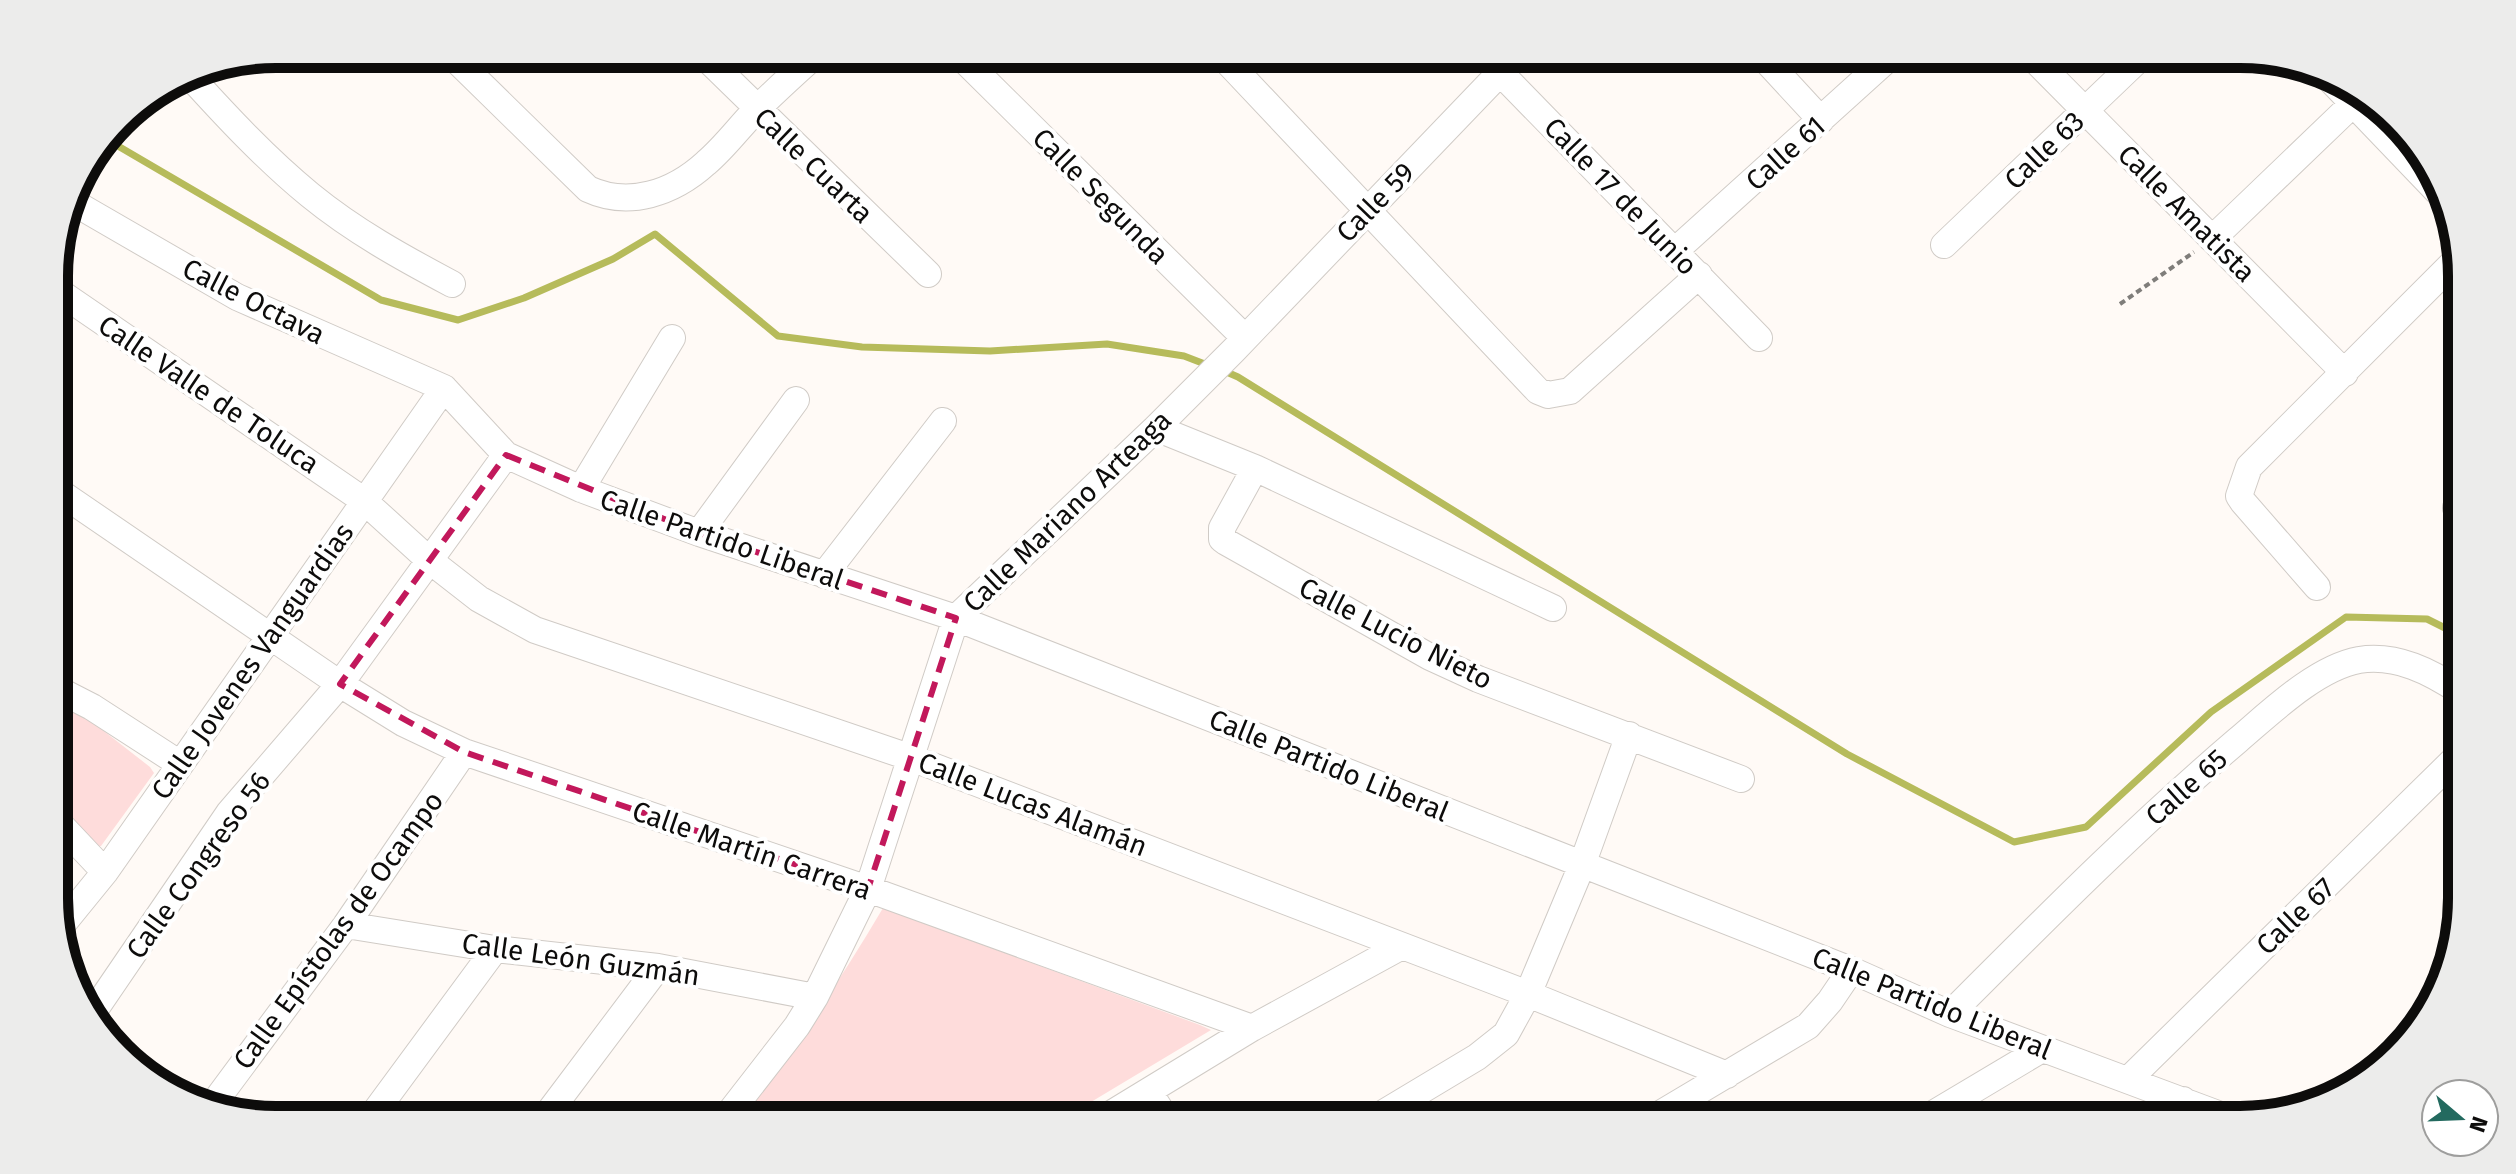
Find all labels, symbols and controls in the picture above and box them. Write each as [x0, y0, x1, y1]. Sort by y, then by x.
street label: Calle Cuarta [748, 101, 880, 230]
street label: Calle 63 [1998, 104, 2091, 196]
street label: Calle 61 [1739, 109, 1832, 197]
street label: Calle 17 de Junio [1537, 111, 1704, 282]
street label: Calle Segunda [1026, 121, 1176, 271]
street label: Calle Amatista [2111, 138, 2262, 289]
street label: Calle 59 [1330, 156, 1421, 249]
street label: Calle Octava [177, 251, 330, 351]
street label: Calle Valle de Toluca [92, 308, 325, 481]
street label: Calle Mariano Arteaga [957, 404, 1178, 619]
street label: Calle Partido Liberal [596, 482, 848, 597]
street label: Calle Jovenes Vanguardias [144, 517, 360, 806]
street label: Calle Lucio Nieto [1294, 571, 1498, 696]
street label: Calle Partido Liberal [1204, 702, 1453, 829]
street label: Calle 65 [2139, 742, 2234, 832]
street label: Calle Lucas Alamán [914, 746, 1152, 863]
street label: Calle Congreso 56 [120, 765, 277, 965]
street label: Calle Epístolas de Ocampo [227, 785, 450, 1076]
street label: Calle Martín Carrera [628, 794, 876, 907]
street label: Calle 67 [2249, 871, 2341, 962]
street label: Calle León Guzmán [460, 926, 702, 993]
street label: Calle Partido Liberal [1807, 940, 2056, 1067]
north arrow [2420, 1078, 2500, 1158]
text: N [2463, 1113, 2494, 1136]

